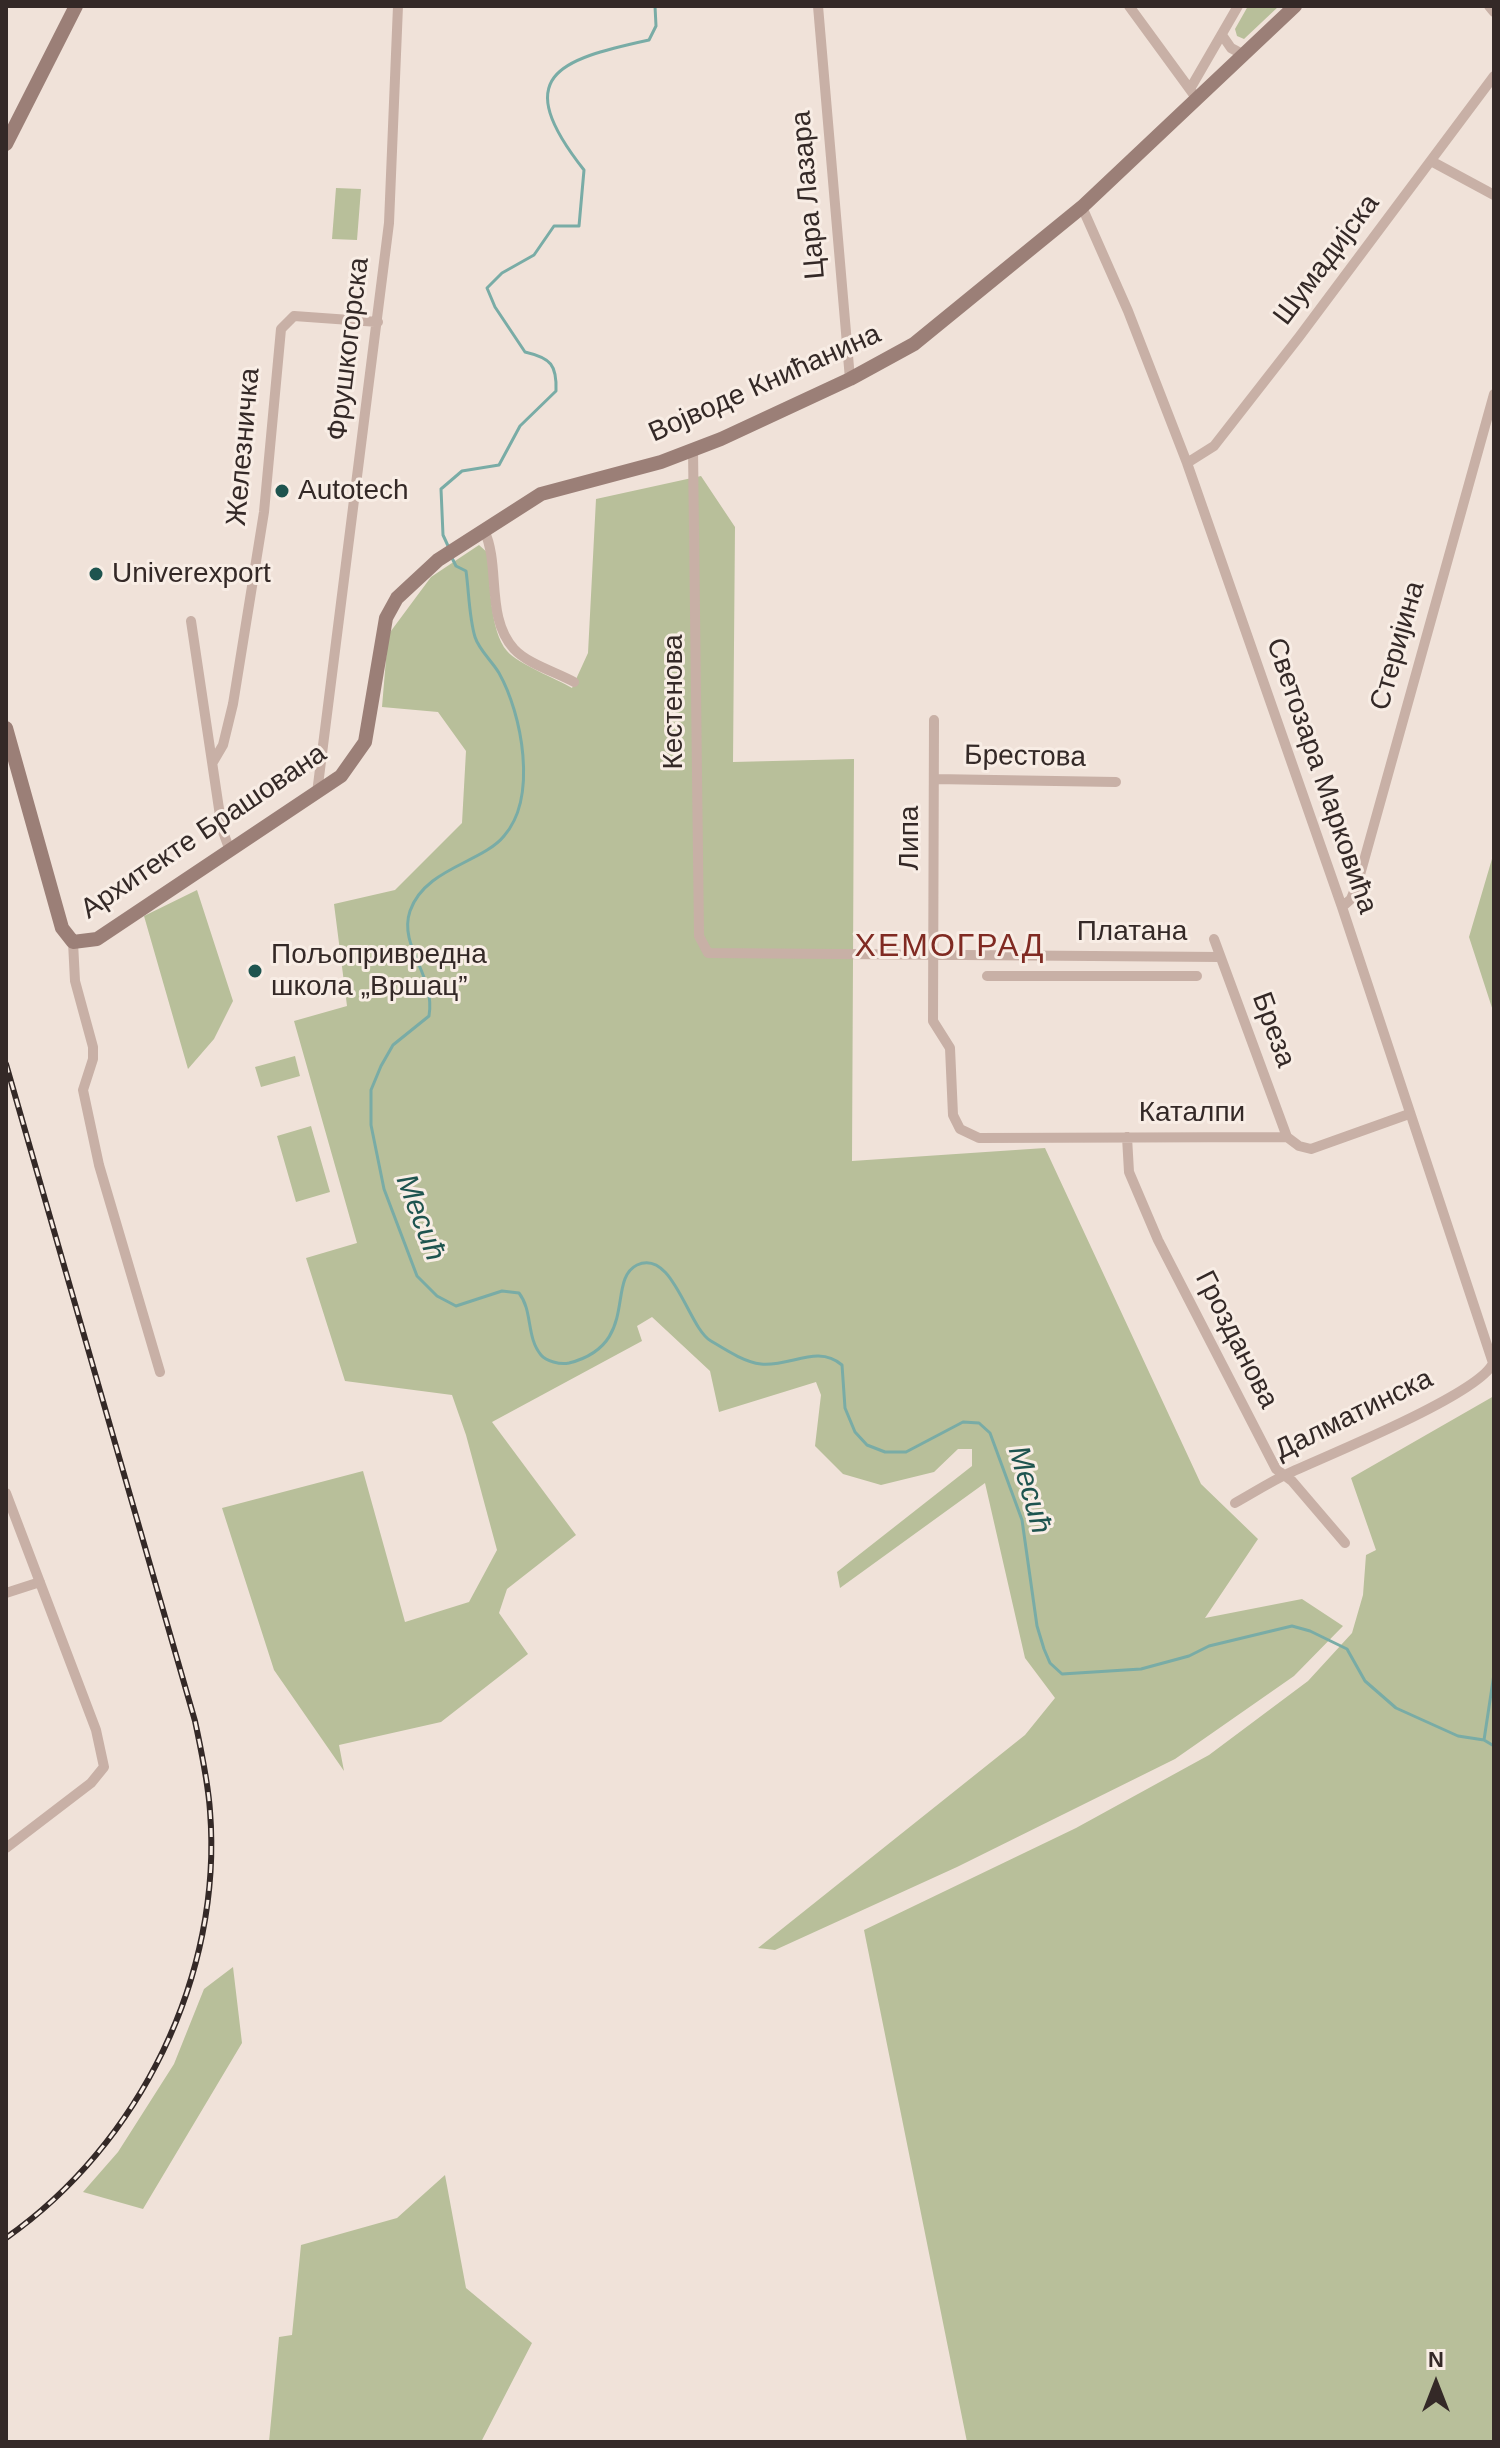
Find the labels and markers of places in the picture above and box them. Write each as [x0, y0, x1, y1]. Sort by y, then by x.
place label: Autotech [298, 474, 409, 508]
marker: Autotech [273, 482, 291, 500]
place label: Univerexport [112, 557, 271, 591]
marker: Univerexport [87, 565, 105, 583]
place label: Пољопривредна школа „Вршац” [271, 938, 487, 1004]
marker: Пољопривредна школа „Вршац” [246, 962, 264, 980]

